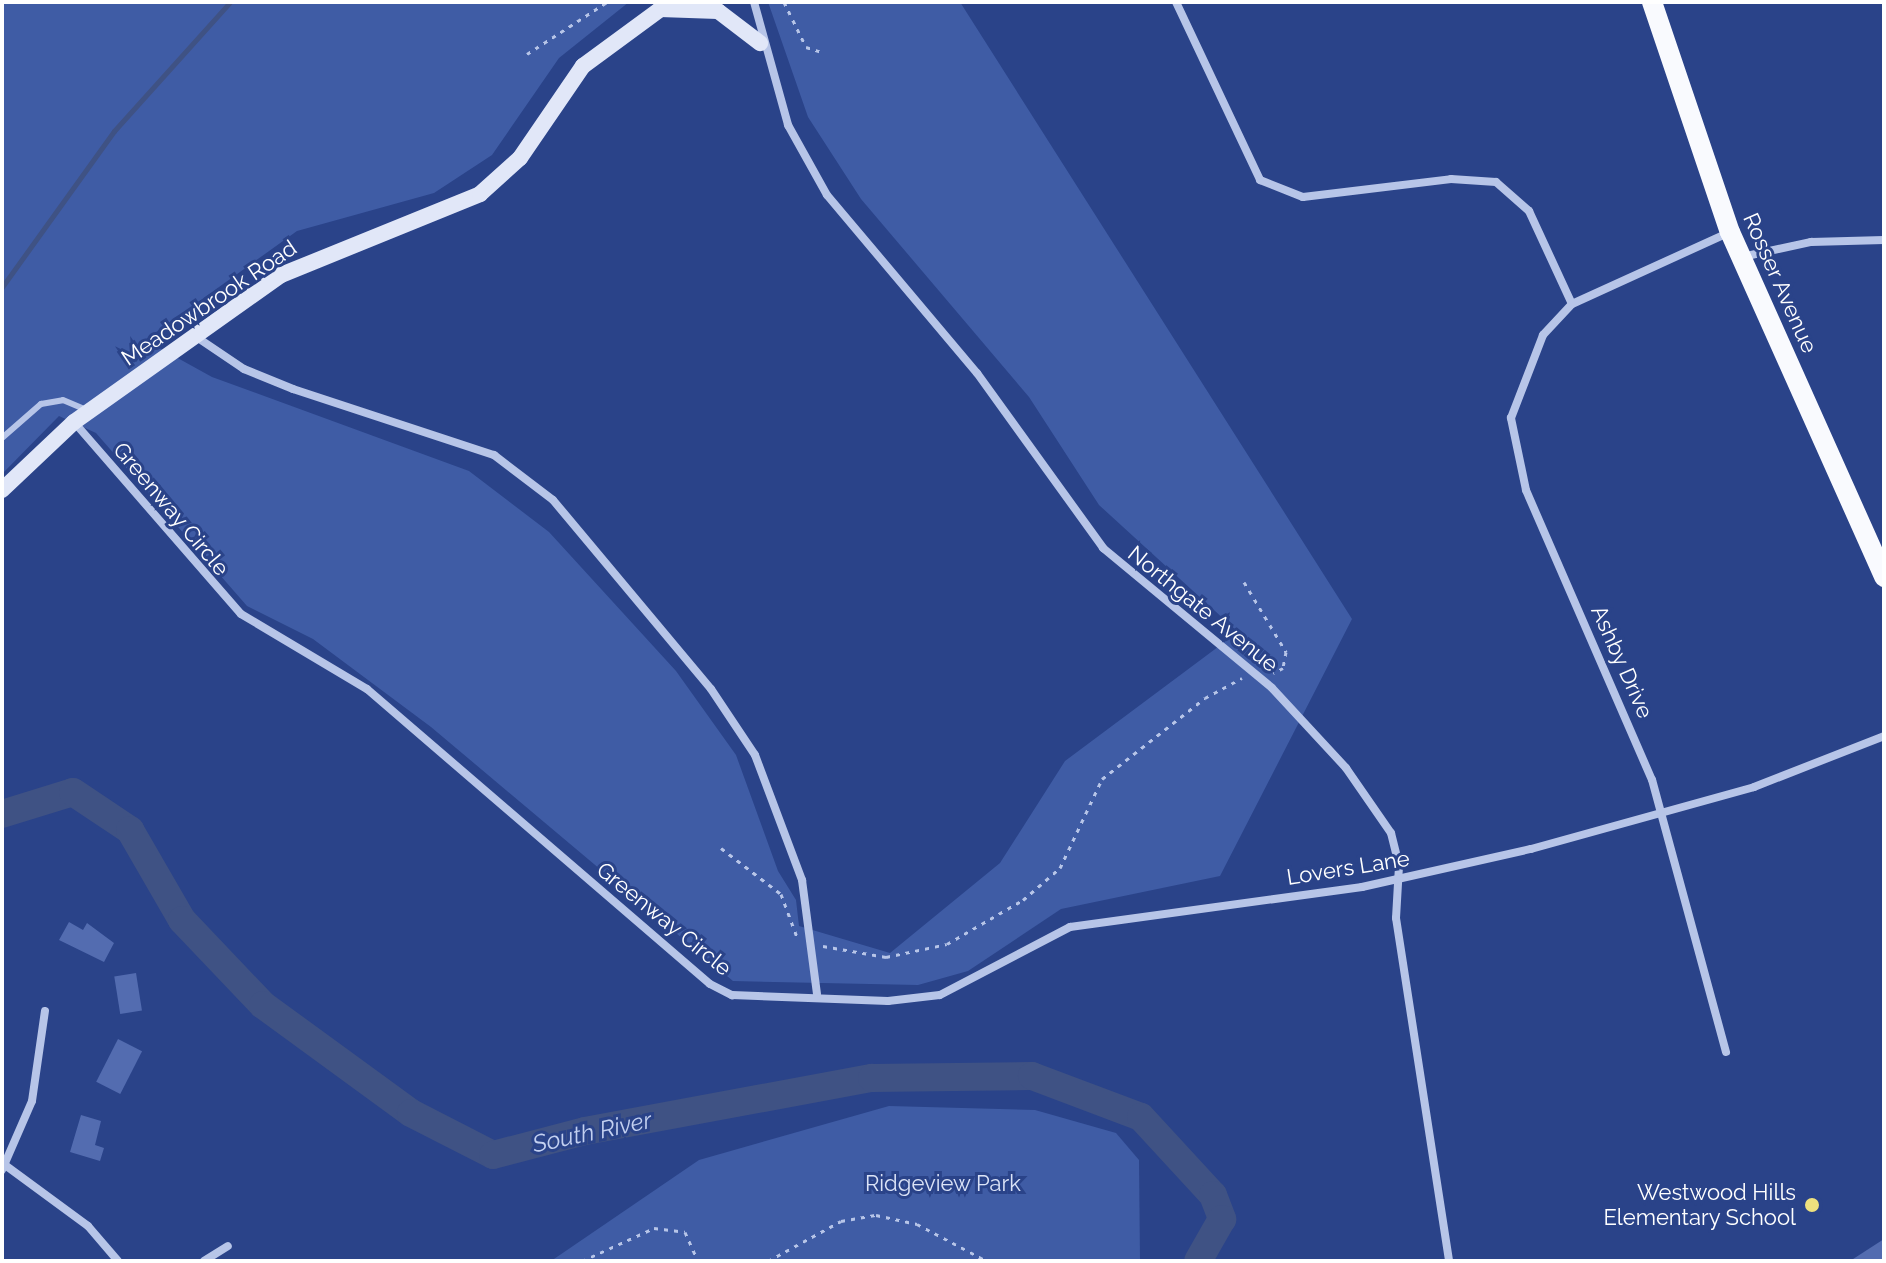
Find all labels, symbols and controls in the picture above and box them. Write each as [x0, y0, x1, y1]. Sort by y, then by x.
street label: Rosser Avenue [1737, 208, 1823, 358]
street label: Meadowbrook Road [116, 235, 302, 371]
street label: Greenway Circle [107, 437, 235, 581]
street label: Northgate Avenue [1122, 540, 1284, 678]
street label: Ashby Drive [1585, 601, 1659, 723]
street label: Lovers Lane [1285, 845, 1411, 891]
street label: Greenway Circle [591, 856, 737, 982]
water label: South River [530, 1105, 654, 1159]
park label: Ridgeview Park [865, 1171, 1021, 1197]
place label: Westwood Hills Elementary School [1603, 1179, 1796, 1230]
marker: Westwood Hills Elementary School [1803, 1196, 1821, 1214]

